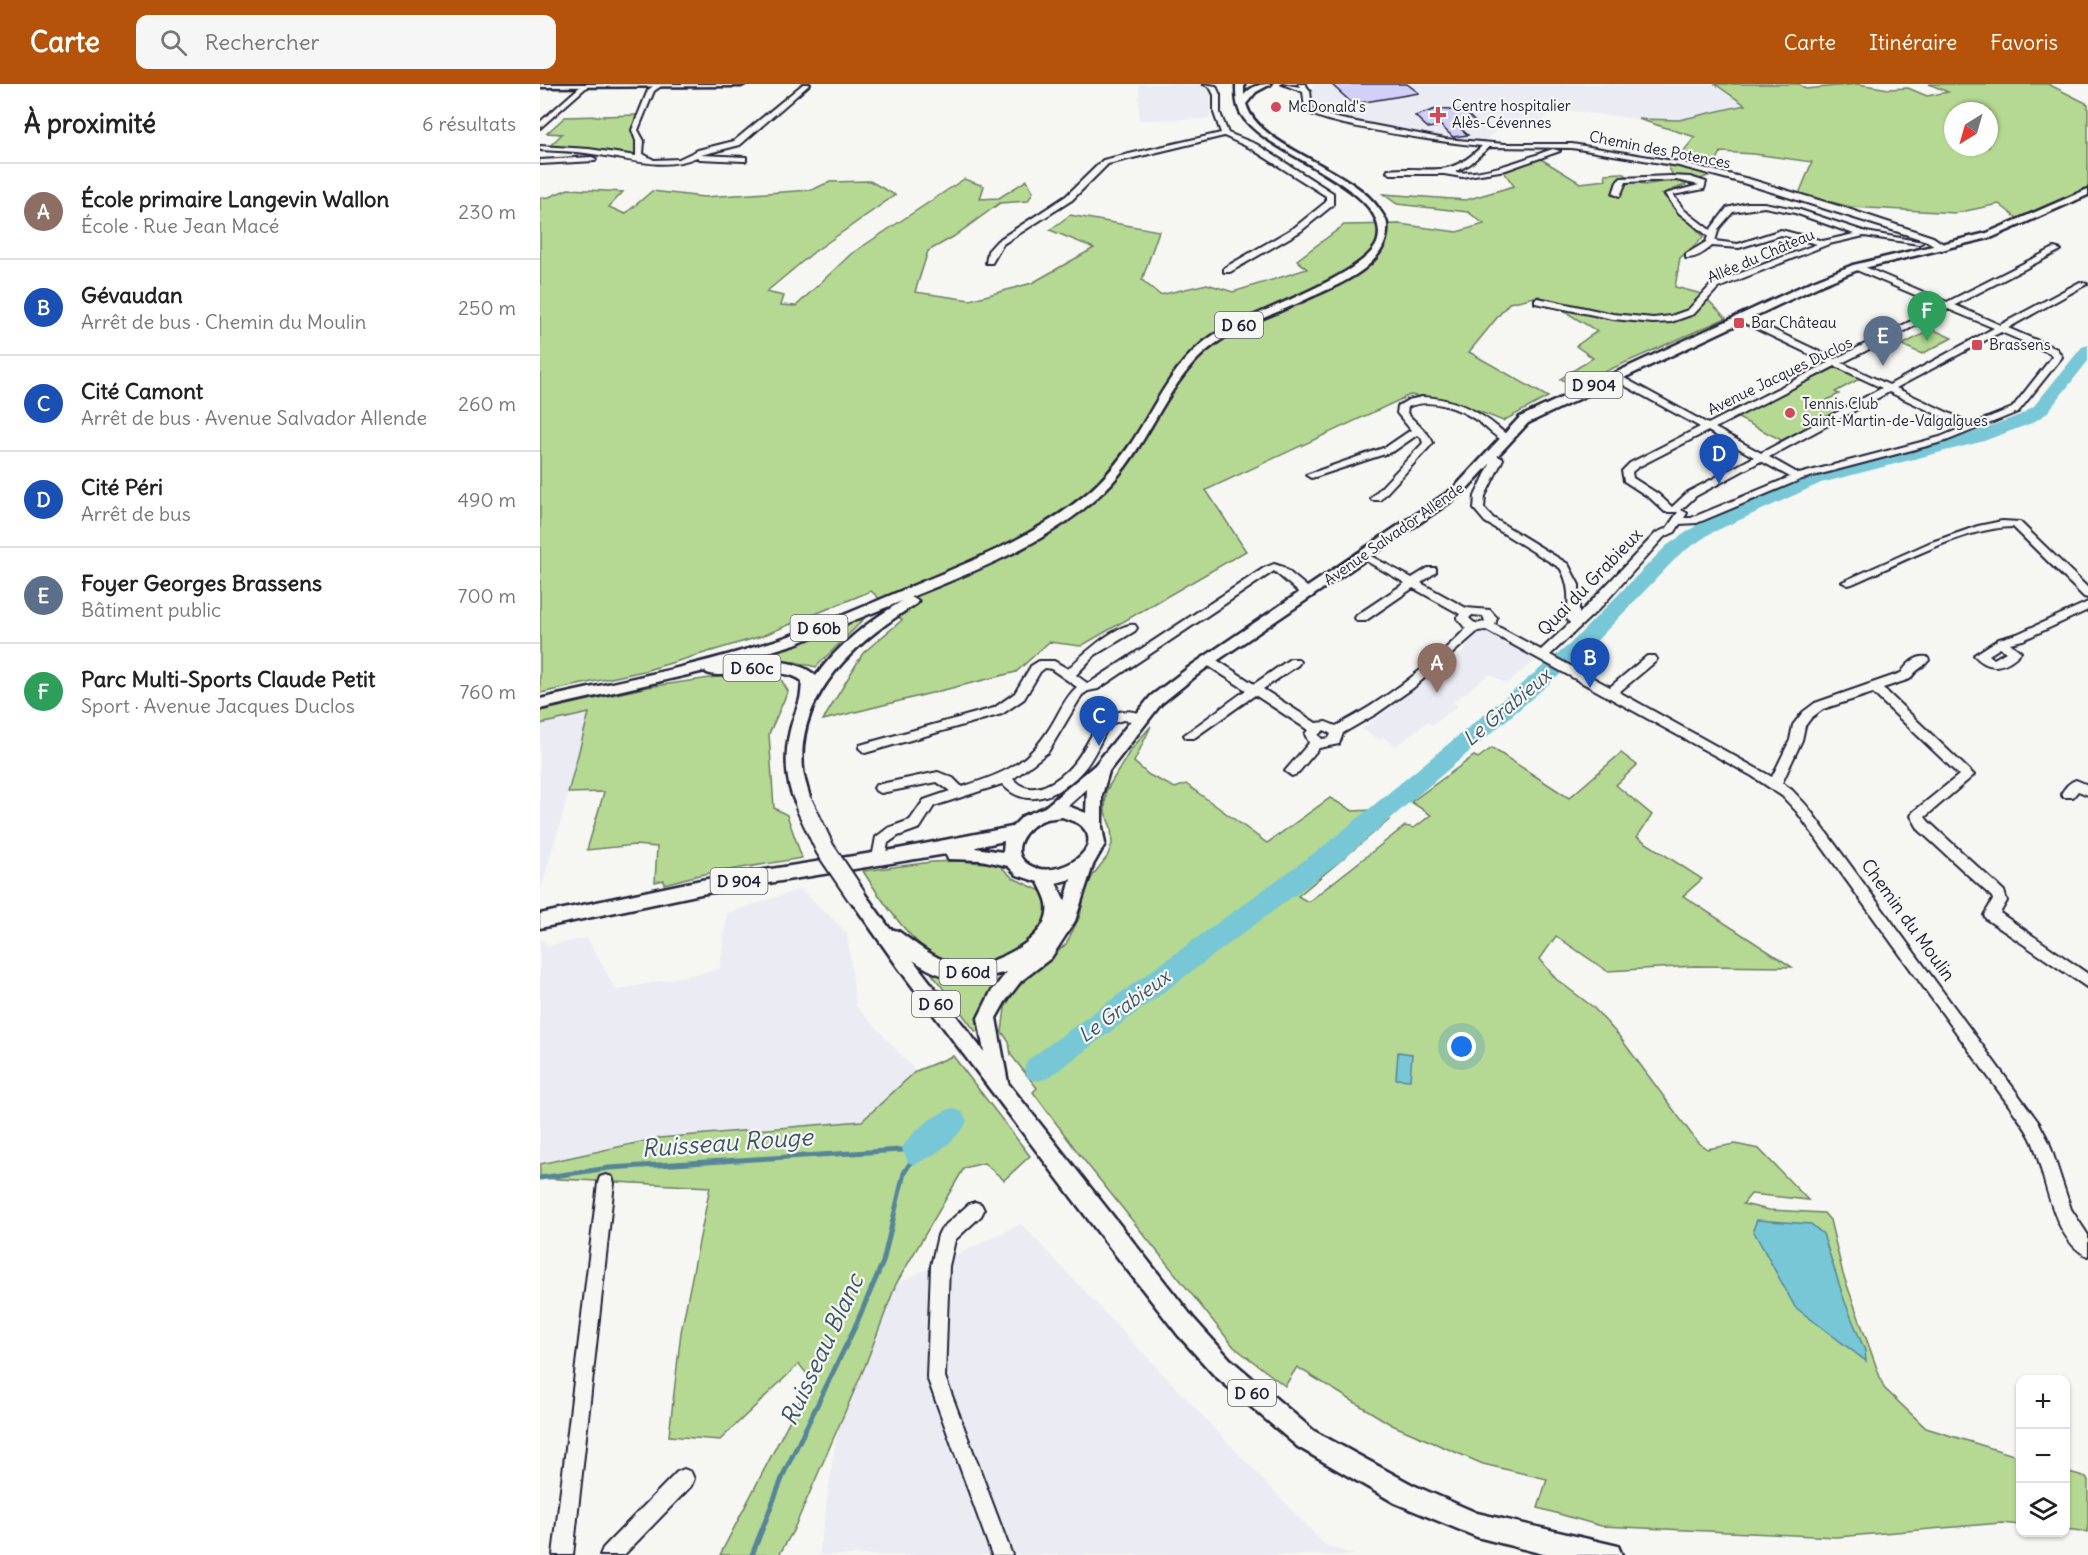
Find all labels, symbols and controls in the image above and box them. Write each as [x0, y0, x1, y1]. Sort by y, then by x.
search box [136, 15, 556, 69]
text: Carte [30, 24, 100, 60]
icon: search [157, 26, 190, 59]
text: Rechercher [205, 28, 320, 56]
text: Carte [1784, 29, 1836, 56]
text: Itinéraire [1869, 29, 1957, 56]
text: Favoris [1990, 29, 2058, 56]
place label: Centre hospitalier Alès-Cévennes [1452, 96, 1571, 132]
place label: McDonald's [1288, 97, 1366, 116]
marker: McDonald's [1269, 100, 1283, 114]
north arrow [1944, 102, 1998, 156]
marker: Centre hospitalier Alès-Cévennes [1429, 106, 1447, 124]
text: À proximité [24, 107, 156, 140]
text: 6 résultats [422, 111, 516, 136]
street label: Chemin des Potences [1588, 126, 1733, 173]
text: École primaire Langevin Wallon [81, 185, 389, 213]
text: A [37, 199, 50, 224]
text: 230 m [458, 199, 516, 224]
text: École · Rue Jean Macé [81, 213, 279, 238]
street label: Allée du Château [1704, 224, 1817, 287]
text: Gévaudan [81, 281, 183, 309]
pin: F [1908, 292, 1946, 341]
text: B [37, 295, 50, 320]
text: 250 m [458, 295, 516, 320]
text: Arrêt de bus · Chemin du Moulin [81, 309, 366, 334]
road number: D 60 [1215, 312, 1263, 338]
place label: Bar Château [1751, 313, 1837, 332]
marker: Bar Château [1732, 316, 1746, 330]
pin: E [1864, 316, 1902, 366]
street label: Avenue Jacques Duclos [1704, 332, 1855, 419]
place label: Brassens [1989, 335, 2051, 354]
marker: Brassens [1970, 338, 1984, 352]
road number: D 904 [1566, 372, 1622, 398]
text: Cité Camont [81, 377, 203, 405]
text: C [37, 391, 50, 416]
text: 260 m [458, 391, 516, 416]
place label: Tennis Club Saint-Martin-de-Valgalgues [1802, 394, 1988, 430]
text: Arrêt de bus · Avenue Salvador Allende [81, 405, 427, 430]
marker: Tennis Club Saint-Martin-de-Valgalgues [1783, 406, 1797, 420]
pin: D [1700, 434, 1738, 484]
text: Cité Péri [81, 473, 163, 501]
street label: Avenue Salvador Allende [1320, 478, 1467, 589]
text: D [36, 487, 51, 512]
text: 490 m [457, 487, 516, 512]
text: Arrêt de bus [81, 501, 191, 526]
street label: Quai du Grabieux [1532, 523, 1647, 641]
text: Foyer Georges Brassens [81, 569, 322, 597]
text: E [38, 583, 49, 608]
text: 700 m [458, 583, 516, 608]
text: Bâtiment public [81, 597, 221, 622]
road number: D 60b [790, 615, 848, 641]
pin: B [1570, 638, 1610, 688]
pin: A [1418, 644, 1456, 693]
road number: D 60c [724, 655, 780, 681]
water label: Le Grabieux [1457, 662, 1557, 751]
text: Parc Multi-Sports Claude Petit [81, 665, 375, 693]
text: F [38, 679, 49, 704]
text: 760 m [459, 679, 516, 704]
text: Sport · Avenue Jacques Duclos [81, 693, 355, 718]
pin: C [1080, 696, 1118, 746]
street label: Chemin du Moulin [1856, 854, 1960, 985]
road number: D 904 [710, 868, 768, 894]
road number: D 60d [940, 959, 996, 985]
water label: Le Grabieux [1073, 963, 1175, 1047]
road number: D 60 [912, 991, 960, 1017]
your location [1447, 1032, 1476, 1061]
water label: Ruisseau Rouge [640, 1121, 816, 1163]
water label: Ruisseau Blanc [773, 1268, 870, 1430]
map controls [2016, 1375, 2070, 1537]
button: + [2016, 1375, 2070, 1429]
road number: D 60 [1228, 1380, 1276, 1406]
button: − [2016, 1429, 2070, 1483]
button: layers [2016, 1483, 2070, 1537]

